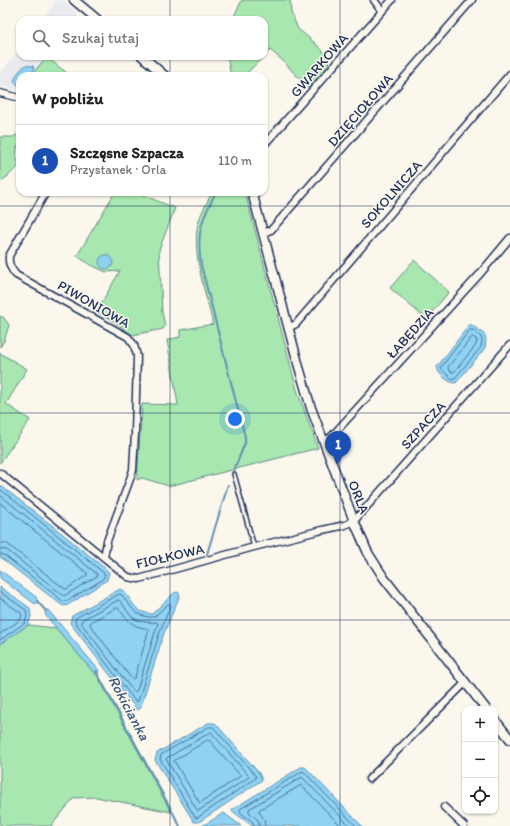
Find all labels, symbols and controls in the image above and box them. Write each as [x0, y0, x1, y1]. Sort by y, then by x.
search box [16, 16, 268, 60]
icon: search [30, 27, 52, 49]
text: Szukaj tutaj [62, 29, 139, 47]
street label: GWARKOWA [287, 30, 352, 101]
street label: DZIĘCIOŁOWA [324, 70, 397, 150]
text: W pobliżu [32, 88, 103, 108]
text: Szczęsne Szpacza [70, 144, 184, 162]
text: 1 [42, 153, 48, 168]
text: 110 m [218, 153, 252, 168]
street label: SOKOLNICZA [357, 157, 426, 232]
text: Przystanek · Orla [70, 162, 166, 177]
street label: PIWONIOWA [54, 277, 133, 332]
street label: ŁABĘDZIA [383, 304, 438, 362]
street label: SZPACZA [397, 398, 449, 453]
your location [225, 409, 245, 429]
pin: 1 [325, 431, 351, 464]
street label: ORLA [344, 478, 373, 516]
street label: FIOŁKOWA [134, 540, 206, 573]
water label: Rokicianka [105, 673, 154, 744]
map controls [462, 706, 498, 814]
button: + [462, 706, 498, 742]
button: − [462, 742, 498, 778]
button: locate [462, 778, 498, 814]

